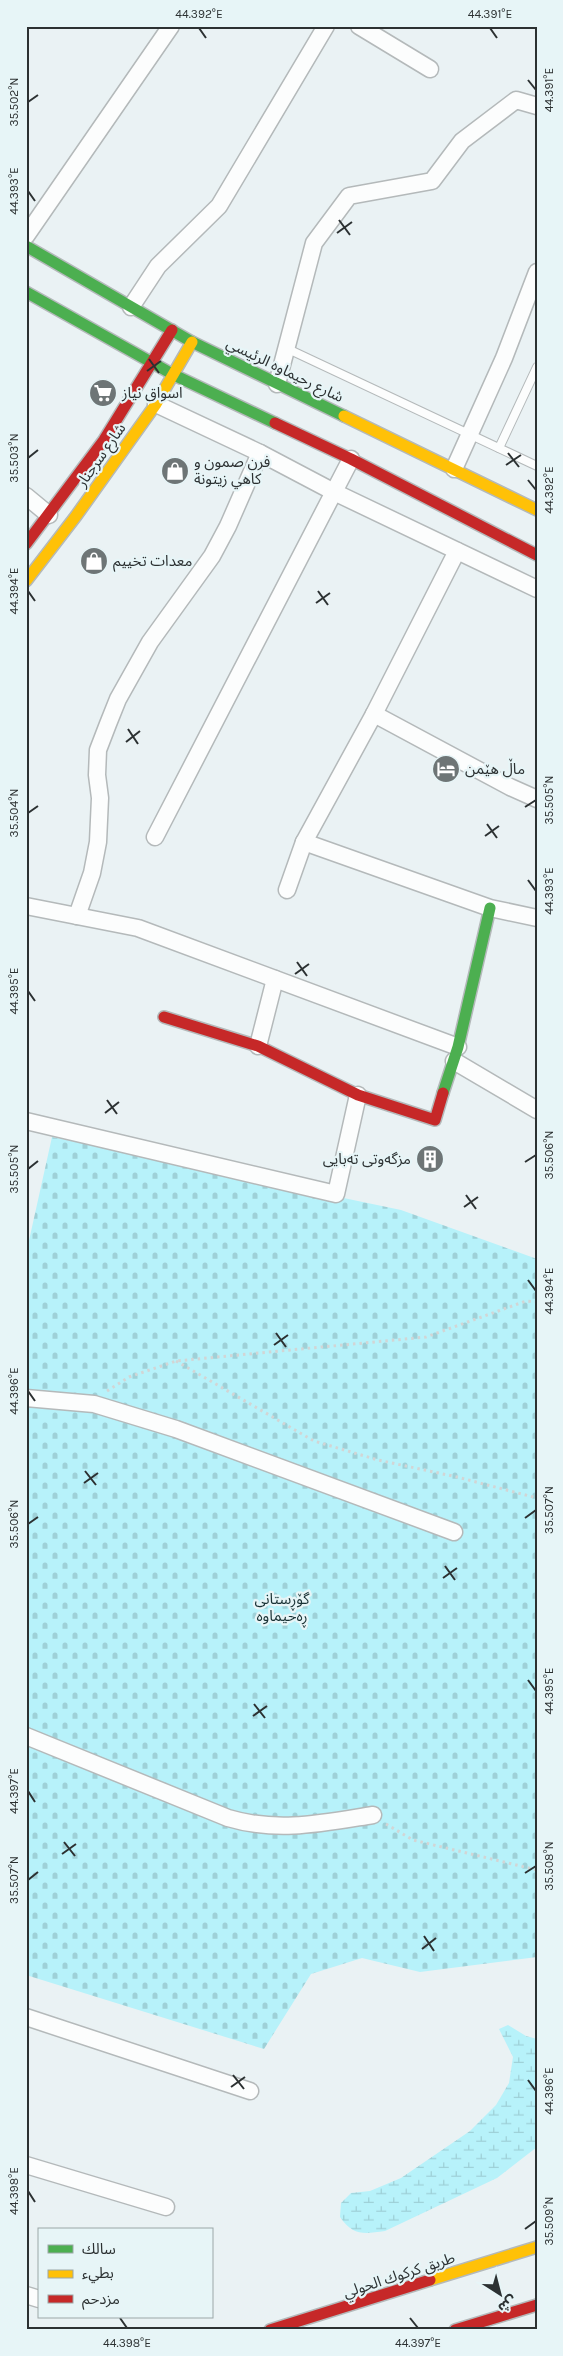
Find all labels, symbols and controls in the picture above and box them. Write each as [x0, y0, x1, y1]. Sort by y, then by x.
text: 44.392°E [175, 7, 223, 21]
text: 44.391°E [468, 7, 512, 21]
text: 44.391°E [542, 68, 556, 112]
text: 35.502°N [7, 77, 21, 127]
text: 44.393°E [7, 167, 21, 215]
street label: شارع رحيماوه الرئيسي [222, 334, 347, 409]
supermarket icon: اسواق نياز [88, 378, 118, 408]
place label: اسواق نياز [121, 384, 183, 402]
street label: شارع سرجنار [72, 419, 132, 493]
text: 35.503°N [7, 433, 21, 483]
place label: فرن صمون و كاهي زيتونة [194, 453, 271, 490]
shop icon: فرن صمون و كاهي زيتونة [160, 456, 190, 486]
text: 44.392°E [542, 466, 556, 514]
shop icon: معدات تخييم [79, 546, 109, 576]
place label: معدات تخييم [113, 552, 192, 572]
text: 44.394°E [7, 567, 21, 615]
hotel icon: ماڵ هێمن [431, 754, 461, 784]
place label: ماڵ هێمن [465, 758, 525, 778]
text: 35.505°N [542, 776, 556, 824]
text: 35.504°N [7, 789, 21, 837]
text: 44.393°E [542, 867, 556, 915]
text: 44.395°E [7, 967, 21, 1015]
text: 35.506°N [542, 1130, 556, 1180]
building icon: مزگەوتی تەبایی [415, 1144, 445, 1174]
text: 35.505°N [7, 1145, 21, 1193]
place label: مزگەوتی تەبایی [323, 1150, 411, 1168]
text: 44.394°E [542, 1267, 556, 1315]
text: 44.396°E [7, 1367, 21, 1415]
text: 35.507°N [542, 1486, 556, 1534]
text: 35.506°N [7, 1499, 21, 1549]
park label: گۆڕستانی ڕەحیماوە [254, 1590, 310, 1628]
text: 44.395°E [542, 1667, 556, 1715]
text: 44.397°E [7, 1768, 21, 1814]
text: 35.508°N [542, 1841, 556, 1891]
text: 35.507°N [7, 1856, 21, 1904]
text: 44.396°E [542, 2067, 556, 2115]
text: 44.398°E [7, 2167, 21, 2215]
text: 35.509°N [542, 2196, 556, 2246]
legend [38, 2228, 212, 2318]
text: سالك [82, 2240, 116, 2258]
street label: طريق كركوك الحولي [341, 2248, 458, 2304]
text: بطيء [82, 2264, 114, 2284]
north arrow [476, 2268, 526, 2318]
text: مزدحم [82, 2290, 120, 2310]
text: ش [495, 2292, 520, 2317]
text: 44.398°E [103, 2336, 151, 2350]
text: 44.397°E [395, 2336, 441, 2350]

